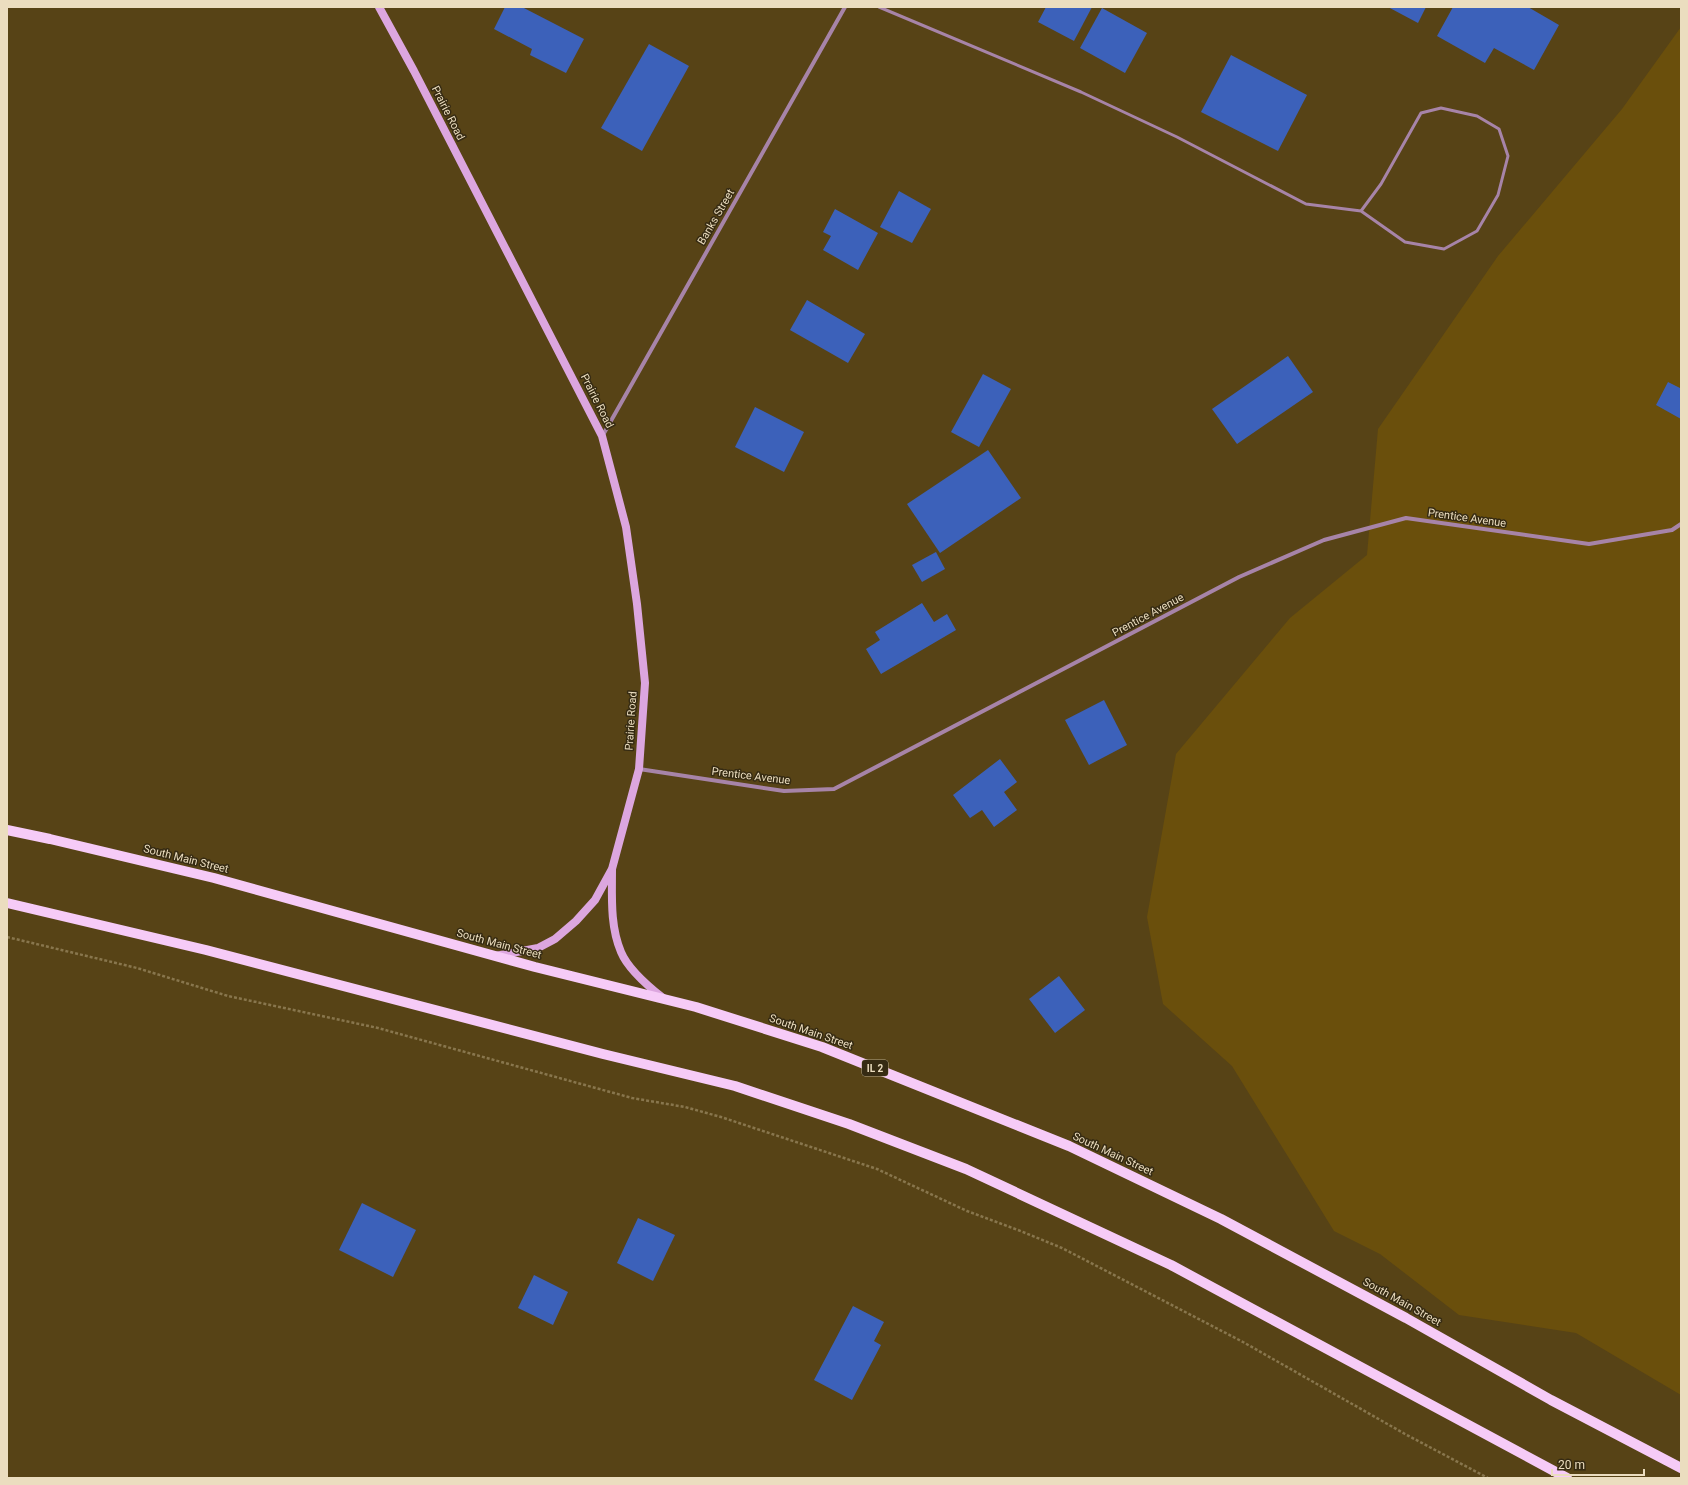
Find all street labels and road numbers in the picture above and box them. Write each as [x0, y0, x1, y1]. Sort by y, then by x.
street label: Prairie Road [429, 84, 467, 142]
street label: Banks Street [695, 187, 737, 247]
street label: Prairie Road [578, 372, 616, 430]
street label: Prentice Avenue [1427, 506, 1507, 530]
street label: Prentice Avenue [1110, 591, 1186, 639]
street label: Prairie Road [622, 691, 640, 751]
street label: Prentice Avenue [711, 765, 791, 787]
street label: South Main Street [142, 842, 230, 876]
street label: South Main Street [455, 926, 543, 962]
street label: South Main Street [768, 1012, 855, 1052]
road number: IL 2 [862, 1060, 888, 1076]
street label: South Main Street [1071, 1130, 1156, 1179]
street label: South Main Street [1361, 1275, 1444, 1329]

